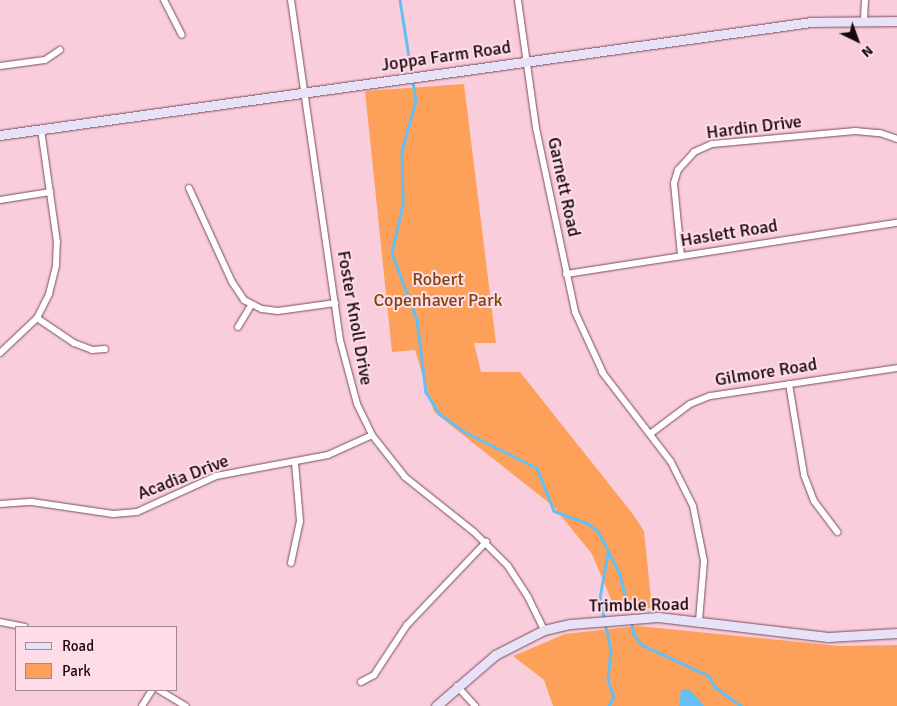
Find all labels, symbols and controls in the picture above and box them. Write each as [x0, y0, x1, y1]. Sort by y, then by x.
north arrow [832, 15, 882, 65]
street label: Joppa Farm Road [380, 36, 512, 76]
text: N [858, 42, 877, 61]
street label: Hardin Drive [705, 110, 803, 144]
street label: Garnett Road [543, 135, 585, 239]
street label: Haslett Road [679, 215, 779, 251]
street label: Foster Knoll Drive [333, 249, 377, 387]
park label: Robert Copenhaver Park [373, 269, 503, 312]
street label: Gilmore Road [713, 353, 819, 391]
street label: Acadia Drive [134, 450, 232, 504]
street label: Trimble Road [589, 593, 689, 617]
legend [15, 626, 178, 691]
text: Road [62, 637, 94, 655]
text: Park [62, 662, 91, 680]

